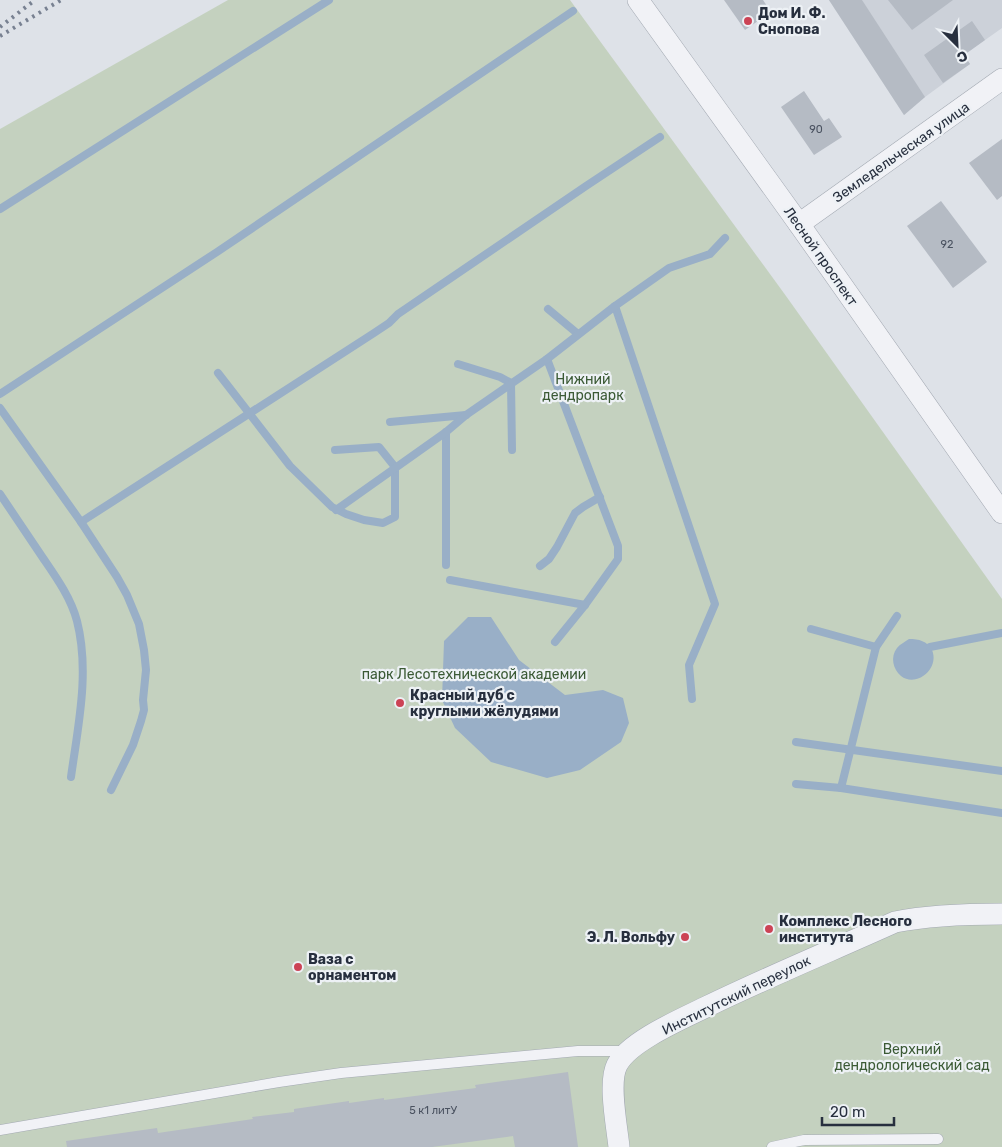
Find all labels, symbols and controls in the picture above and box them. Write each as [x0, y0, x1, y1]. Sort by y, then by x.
place label: Дом И. Ф. Снопова [758, 5, 825, 38]
marker: Дом И. Ф. Снопова [742, 15, 754, 27]
north arrow [932, 20, 982, 70]
text: С [954, 47, 970, 66]
street label: Земледельческая улица [830, 99, 973, 206]
house number: 90 [809, 123, 823, 136]
street label: Лесной проспект [780, 203, 861, 309]
house number: 92 [941, 238, 953, 251]
park label: Нижний дендропарк [542, 371, 624, 404]
park label: парк Лесотехнической академии [362, 666, 586, 683]
place label: Красный дуб с круглыми жёлудями [410, 687, 558, 720]
marker: Красный дуб с круглыми жёлудями [394, 697, 406, 709]
place label: Комплекс Лесного института [779, 913, 912, 946]
marker: Комплекс Лесного института [763, 923, 775, 935]
place label: Э. Л. Вольфу [587, 929, 676, 946]
marker: Э. Л. Вольфу [679, 931, 691, 943]
place label: Ваза с орнаментом [308, 951, 396, 984]
street label: Институтский переулок [659, 952, 814, 1039]
marker: Ваза с орнаментом [292, 961, 304, 973]
park label: Верхний дендрологический сад [834, 1041, 990, 1074]
scale bar [822, 1094, 894, 1126]
text: 20 m [830, 1103, 865, 1121]
house number: 5 к1 литУ [409, 1104, 457, 1117]

